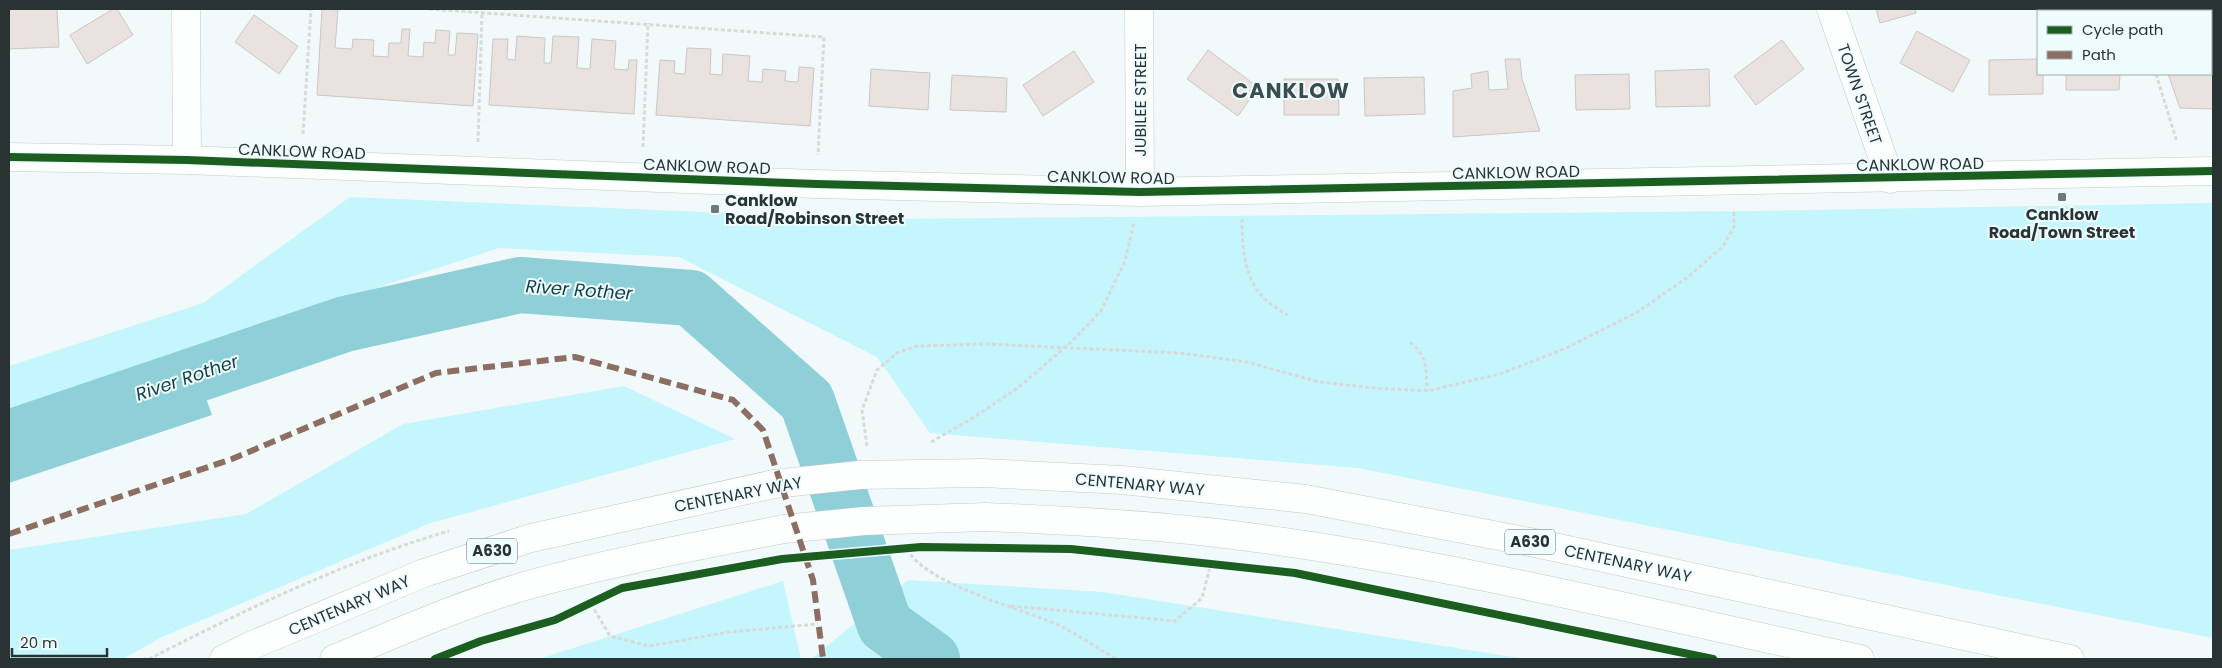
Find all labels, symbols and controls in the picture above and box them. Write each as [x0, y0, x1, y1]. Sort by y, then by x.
legend [2037, 10, 2212, 75]
text: Cycle path [2082, 19, 2163, 40]
street label: TOWN STREET [1832, 41, 1888, 148]
street label: JUBILEE STREET [1129, 43, 1152, 157]
text: Path [2082, 44, 2116, 65]
district label: CANKLOW [1232, 76, 1350, 105]
street label: CANKLOW ROAD [238, 138, 366, 165]
street label: CANKLOW ROAD [1856, 152, 1984, 177]
street label: CANKLOW ROAD [643, 153, 771, 180]
street label: CANKLOW ROAD [1452, 160, 1580, 185]
street label: CANKLOW ROAD [1047, 165, 1175, 190]
place label: Canklow Road/Robinson Street [725, 189, 904, 230]
marker: Canklow Road/Town Street [2056, 191, 2068, 203]
marker: Canklow Road/Robinson Street [709, 203, 721, 215]
place label: Canklow Road/Town Street [1989, 203, 2135, 244]
water label: River Rother [525, 273, 635, 306]
water label: River Rother [132, 348, 243, 407]
street label: CENTENARY WAY [1074, 467, 1206, 502]
street label: CENTENARY WAY [672, 471, 805, 518]
road number: A630 [1505, 530, 1555, 554]
road number: A630 [467, 538, 517, 564]
street label: CENTENARY WAY [1562, 539, 1694, 588]
street label: CENTENARY WAY [285, 569, 414, 641]
scale bar [12, 626, 108, 658]
text: 20 m [20, 632, 58, 653]

